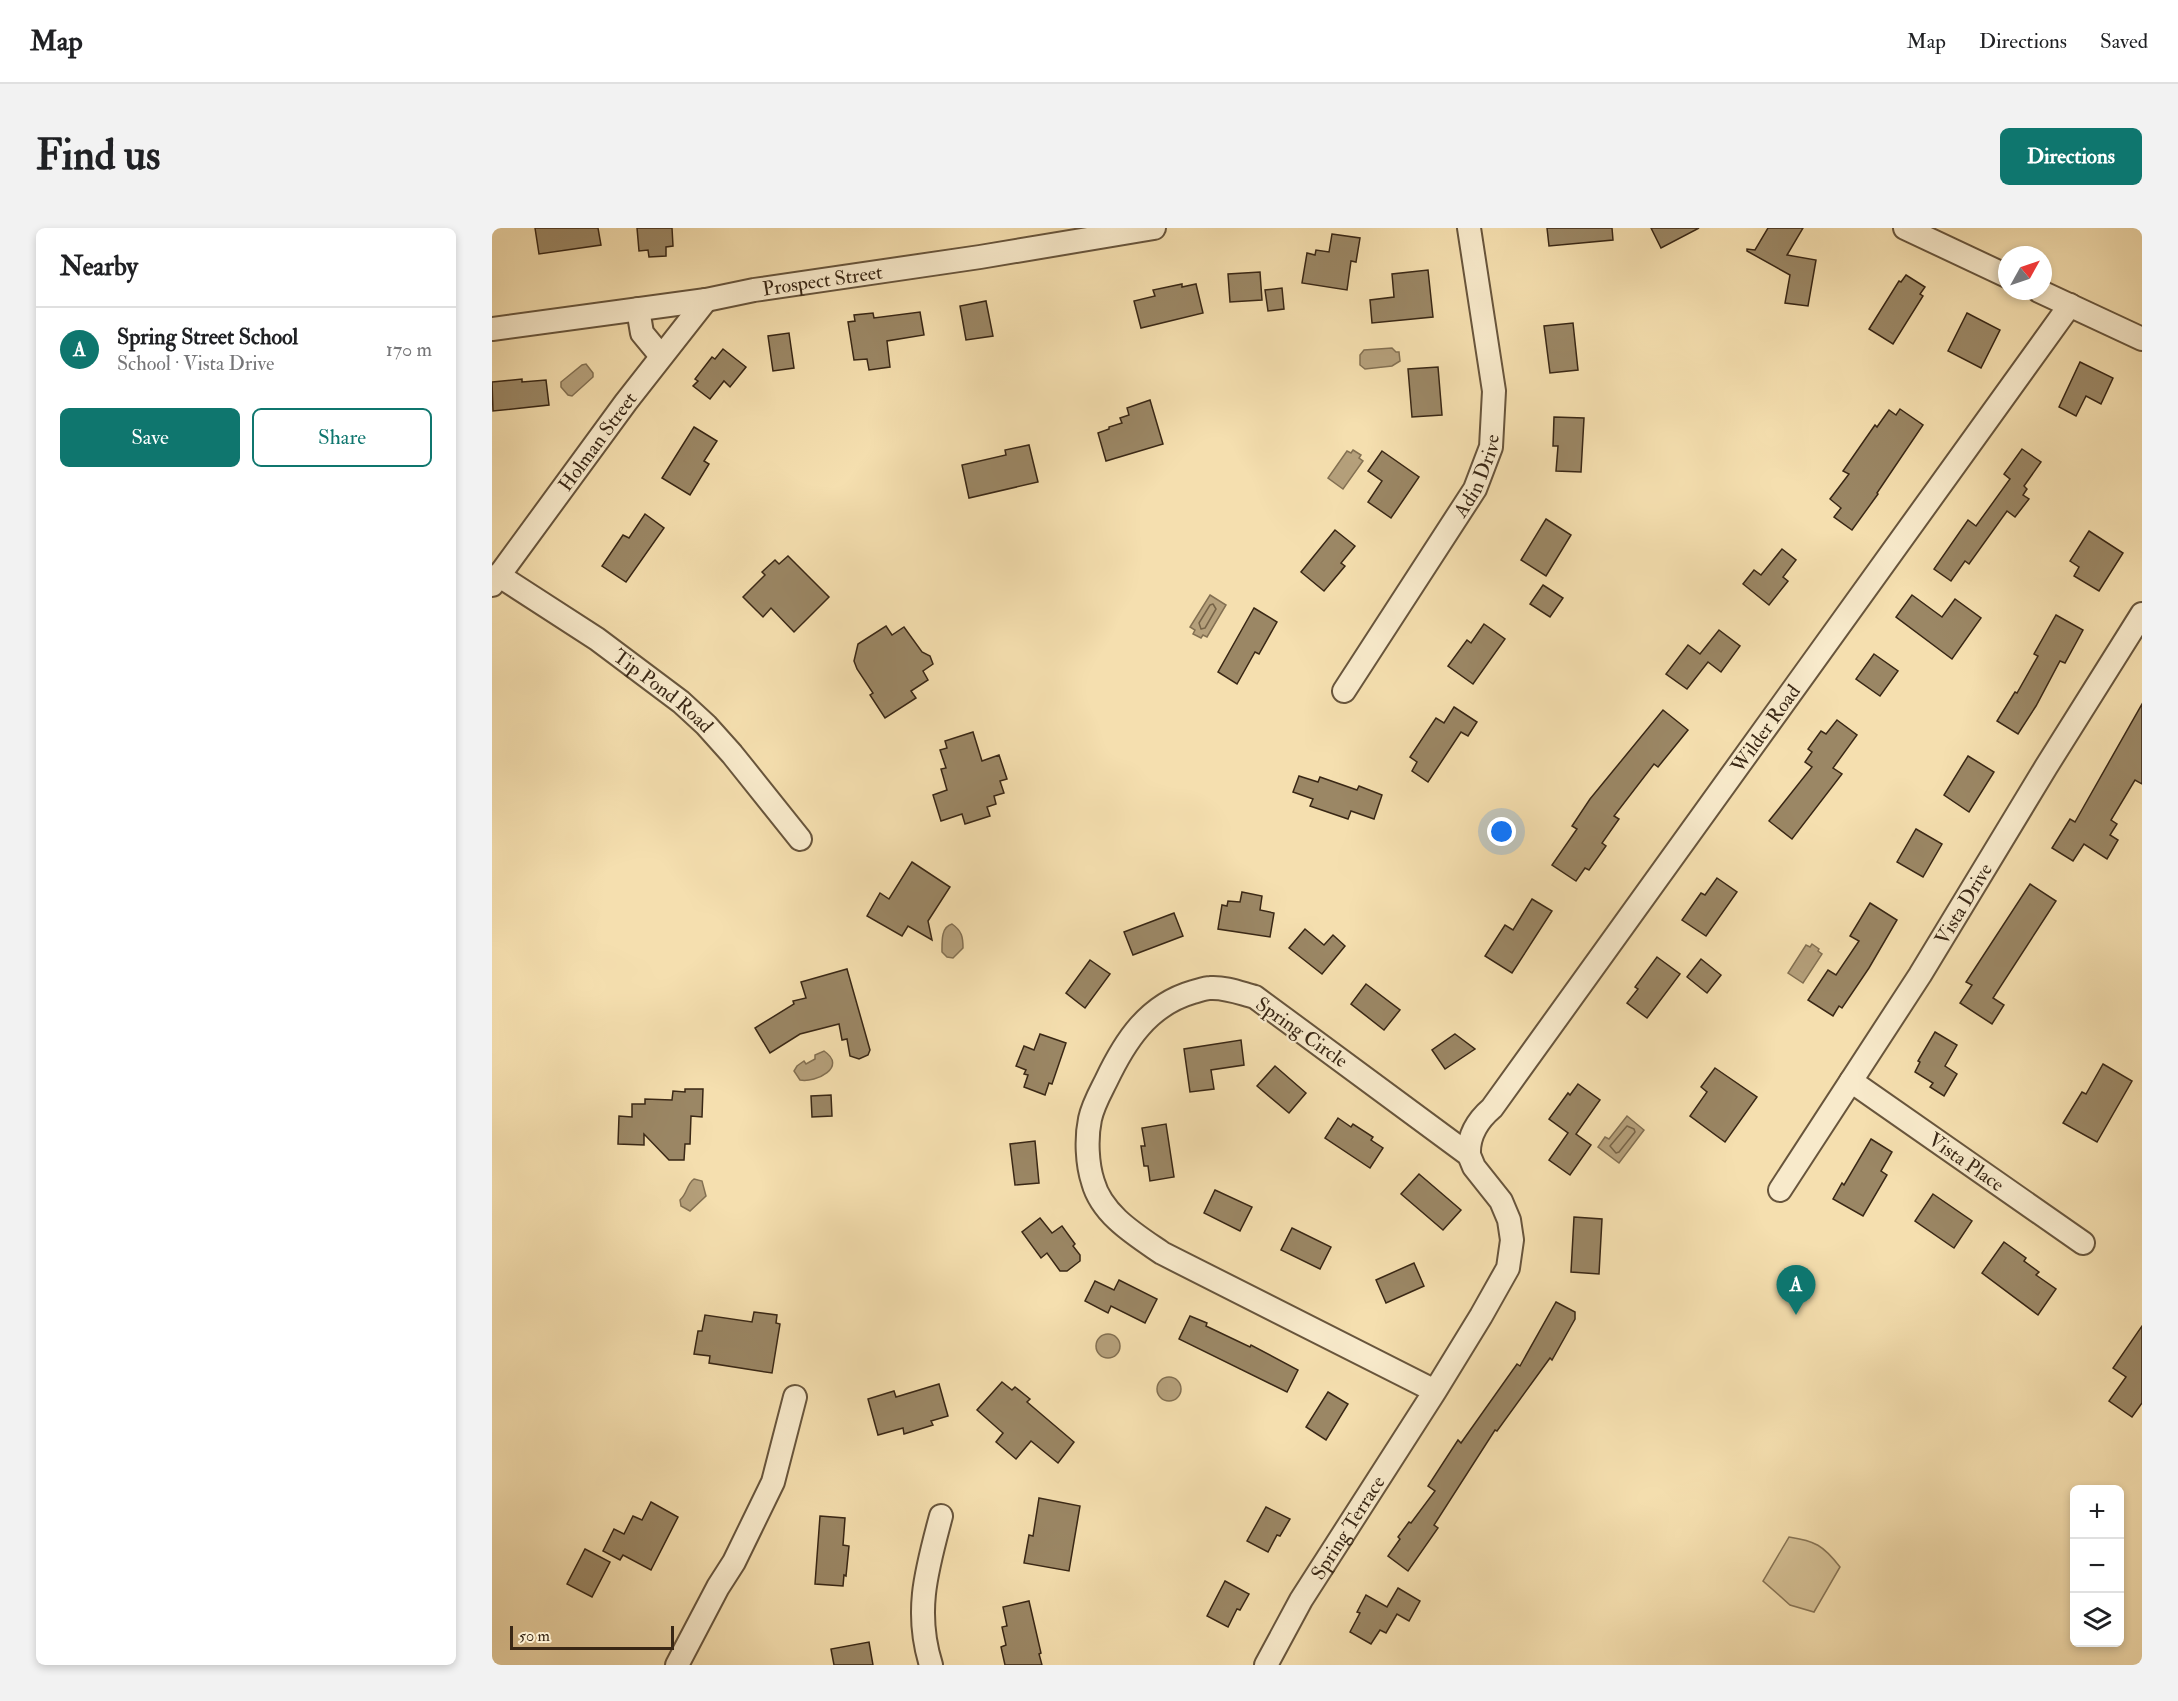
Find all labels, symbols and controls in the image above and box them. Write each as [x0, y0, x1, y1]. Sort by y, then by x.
text: Map [30, 24, 83, 59]
text: Map [1906, 28, 1946, 55]
text: Directions [1979, 28, 2067, 55]
text: Saved [2100, 28, 2148, 55]
button: Directions [2000, 128, 2142, 185]
text: Find us [36, 130, 160, 182]
north arrow [1998, 246, 2052, 300]
text: Nearby [60, 251, 138, 283]
street label: Prospect Street [761, 259, 884, 302]
text: Spring Street School [117, 323, 298, 351]
text: A [73, 337, 86, 362]
text: 170 m [386, 337, 432, 362]
text: School · Vista Drive [117, 351, 274, 376]
street label: Holman Street [553, 386, 643, 496]
button: Save [60, 408, 240, 467]
button: Share [252, 408, 432, 467]
street label: Adin Drive [1448, 434, 1505, 523]
street label: Tip Pond Road [608, 644, 719, 738]
street label: Wilder Road [1725, 680, 1806, 778]
your location [1487, 817, 1516, 846]
street label: Vista Drive [1929, 858, 1998, 949]
street label: Spring Circle [1250, 991, 1353, 1074]
street label: Vista Place [1924, 1127, 2009, 1197]
pin: A [1776, 1266, 1816, 1315]
street label: Spring Terrace [1305, 1471, 1390, 1584]
map controls [2070, 1485, 2124, 1647]
button: + [2070, 1485, 2124, 1539]
button: − [2070, 1539, 2124, 1593]
button: layers [2070, 1593, 2124, 1647]
scale bar [510, 1623, 674, 1650]
text: 50 m [519, 1626, 550, 1646]

